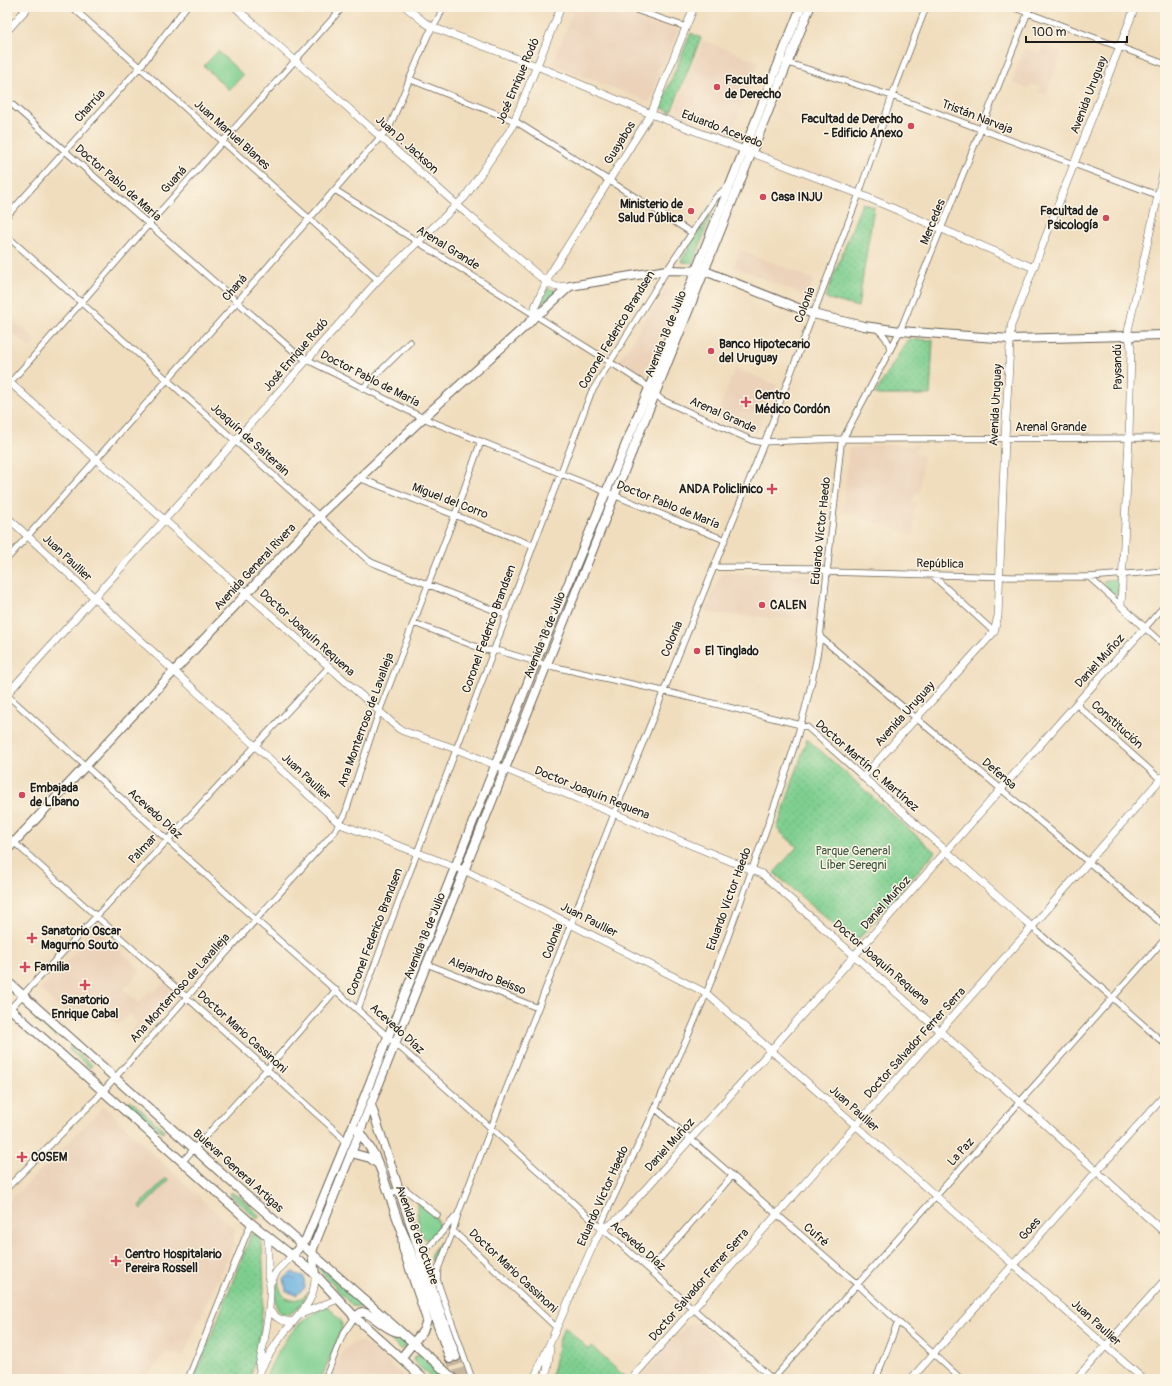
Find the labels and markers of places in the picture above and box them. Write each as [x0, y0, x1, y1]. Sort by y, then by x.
place label: Facultad de Derecho [725, 73, 782, 102]
marker: Facultad de Derecho [712, 82, 722, 92]
place label: Facultad de Derecho - Edificio Anexo [801, 112, 904, 141]
marker: Facultad de Derecho - Edificio Anexo [906, 121, 916, 131]
place label: Casa INJU [771, 190, 823, 205]
marker: Casa INJU [758, 192, 768, 202]
place label: Ministerio de Salud Pública [618, 197, 684, 226]
place label: Facultad de Psicología [1040, 204, 1099, 233]
marker: Ministerio de Salud Pública [686, 206, 696, 216]
marker: Facultad de Psicología [1101, 213, 1111, 223]
place label: Banco Hipotecario del Uruguay [719, 337, 811, 366]
marker: Banco Hipotecario del Uruguay [706, 346, 716, 356]
place label: Centro Médico Cordón [755, 388, 831, 417]
marker: Centro Médico Cordón [740, 396, 752, 408]
place label: ANDA Policlinico [679, 482, 764, 497]
marker: ANDA Policlinico [766, 483, 778, 495]
place label: CALEN [770, 598, 807, 613]
marker: CALEN [757, 600, 767, 610]
place label: El Tinglado [705, 644, 759, 659]
marker: El Tinglado [692, 646, 702, 656]
place label: Embajada de Líbano [30, 781, 80, 810]
marker: Embajada de Líbano [17, 790, 27, 800]
place label: Sanatorio Oscar Magurno Souto [41, 924, 122, 953]
marker: Sanatorio Oscar Magurno Souto [26, 932, 38, 944]
place label: Familia [34, 960, 70, 975]
marker: Familia [19, 961, 31, 973]
marker: Sanatorio Enrique Cabal [79, 979, 91, 991]
place label: Sanatorio Enrique Cabal [52, 993, 119, 1022]
place label: COSEM [31, 1150, 68, 1165]
marker: COSEM [16, 1151, 28, 1163]
place label: Centro Hospitalario Pereira Rossell [125, 1247, 222, 1276]
marker: Centro Hospitalario Pereira Rossell [110, 1255, 122, 1267]

